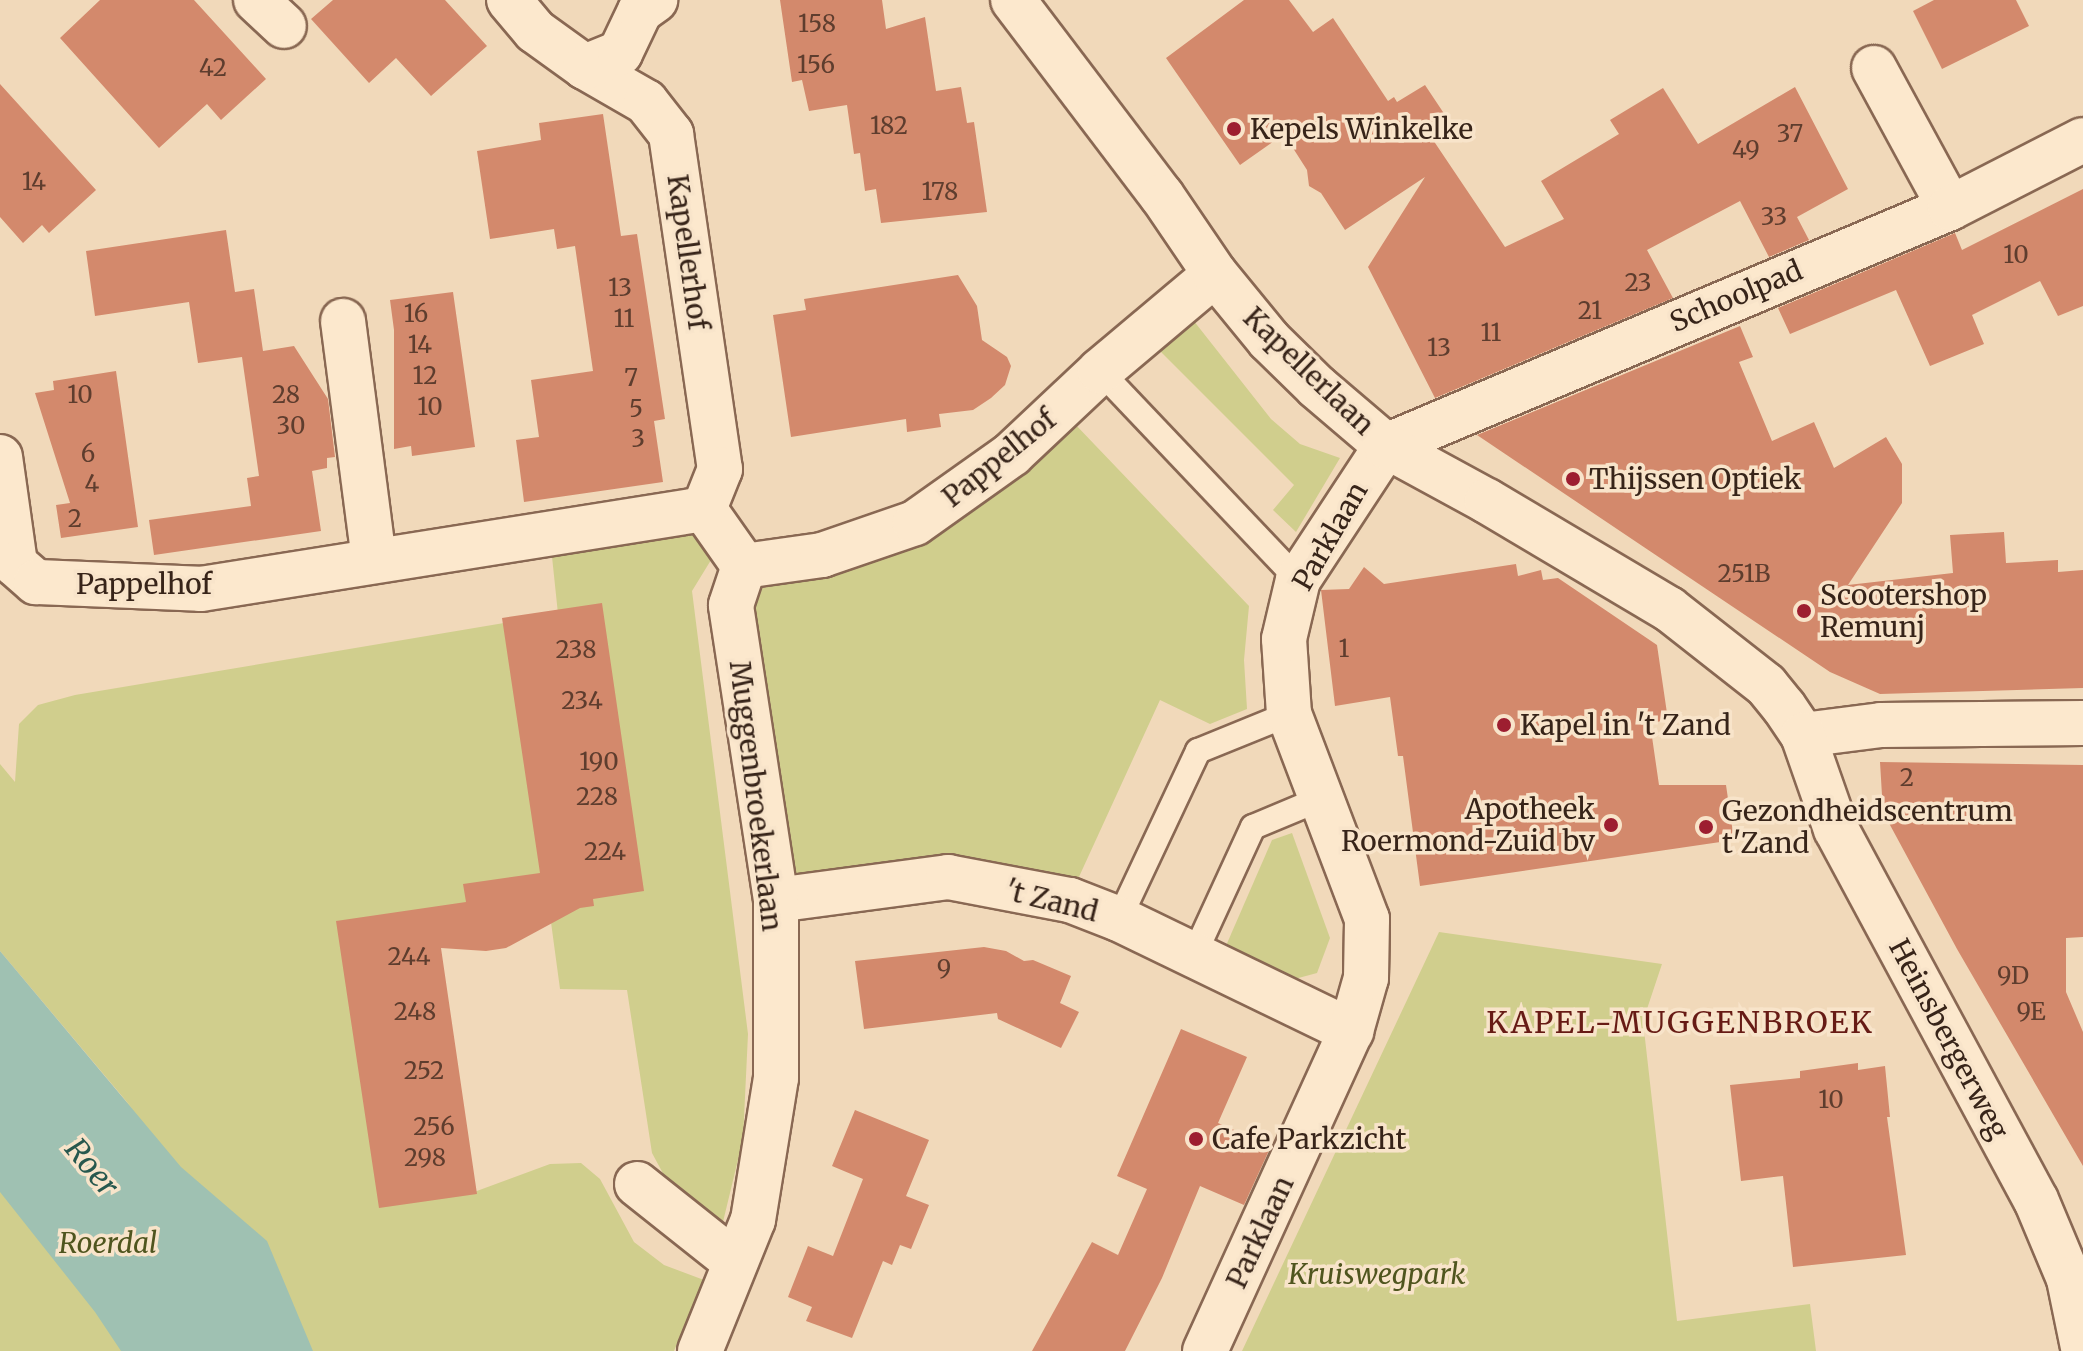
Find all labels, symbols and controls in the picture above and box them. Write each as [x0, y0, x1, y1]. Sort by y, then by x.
house number: 158 [798, 10, 836, 38]
house number: 156 [797, 51, 835, 79]
house number: 42 [199, 54, 227, 82]
house number: 182 [870, 112, 908, 140]
place label: Kepels Winkelke [1250, 112, 1473, 146]
marker: Kepels Winkelke [1225, 120, 1243, 138]
house number: 37 [1777, 120, 1803, 148]
house number: 49 [1732, 136, 1760, 164]
house number: 14 [22, 168, 46, 196]
street label: Kapellerhof [660, 172, 716, 332]
house number: 178 [922, 178, 958, 206]
house number: 33 [1761, 203, 1787, 231]
house number: 10 [2003, 241, 2029, 269]
street label: Schoolpad [1665, 253, 1807, 339]
house number: 23 [1624, 269, 1652, 297]
house number: 13 [608, 274, 632, 302]
house number: 21 [1578, 297, 1602, 325]
house number: 16 [404, 300, 428, 328]
street label: Kapellerlaan [1237, 300, 1381, 442]
house number: 11 [614, 305, 634, 333]
house number: 11 [1481, 319, 1501, 347]
house number: 14 [408, 331, 432, 359]
house number: 13 [1427, 334, 1451, 362]
house number: 12 [413, 362, 437, 390]
house number: 7 [624, 364, 638, 392]
house number: 10 [67, 381, 93, 409]
house number: 28 [272, 381, 300, 409]
house number: 10 [417, 393, 443, 421]
house number: 5 [629, 395, 643, 423]
street label: Pappelhof [936, 402, 1062, 514]
house number: 30 [277, 412, 305, 440]
house number: 3 [631, 425, 645, 453]
house number: 6 [81, 440, 95, 468]
place label: Thijssen Optiek [1589, 462, 1801, 496]
house number: 4 [85, 470, 99, 498]
marker: Thijssen Optiek [1564, 470, 1582, 488]
street label: Parklaan [1285, 476, 1375, 596]
house number: 2 [68, 505, 82, 533]
house number: 251B [1718, 560, 1770, 588]
street label: Pappelhof [76, 567, 212, 601]
place label: Scootershop Remunj [1820, 578, 1987, 644]
marker: Scootershop Remunj [1795, 602, 1813, 620]
house number: 1 [1339, 635, 1349, 663]
house number: 238 [555, 636, 597, 664]
street label: Muggenbroekerlaan [723, 659, 789, 933]
house number: 234 [561, 687, 603, 715]
place label: Kapel in 't Zand [1520, 708, 1731, 742]
marker: Kapel in 't Zand [1495, 716, 1513, 734]
house number: 190 [579, 748, 619, 776]
house number: 2 [1900, 764, 1914, 792]
house number: 228 [576, 783, 618, 811]
place label: Apotheek Roermond-Zuid bv [1341, 792, 1595, 858]
place label: Gezondheidscentrum t'Zand [1722, 794, 2013, 860]
marker: Apotheek Roermond-Zuid bv [1602, 816, 1620, 834]
marker: Gezondheidscentrum t'Zand [1697, 818, 1715, 836]
house number: 224 [584, 838, 626, 866]
street label: 't Zand [1002, 873, 1102, 929]
street label: Heinsbergerweg [1882, 933, 2016, 1145]
house number: 244 [387, 943, 431, 971]
house number: 9 [937, 955, 951, 983]
house number: 9D [1997, 962, 2029, 990]
house number: 248 [394, 998, 436, 1026]
house number: 9E [2016, 998, 2046, 1026]
district label: KAPEL-MUGGENBROEK [1486, 1004, 1874, 1040]
house number: 252 [404, 1057, 444, 1085]
house number: 10 [1818, 1086, 1844, 1114]
house number: 256 [413, 1113, 455, 1141]
place label: Cafe Parkzicht [1212, 1122, 1406, 1156]
marker: Cafe Parkzicht [1187, 1130, 1205, 1148]
water label: Roer [58, 1131, 126, 1203]
house number: 298 [404, 1144, 446, 1172]
street label: Parklaan [1219, 1171, 1301, 1293]
park label: Roerdal [59, 1226, 157, 1260]
park label: Kruiswegpark [1288, 1257, 1466, 1291]

